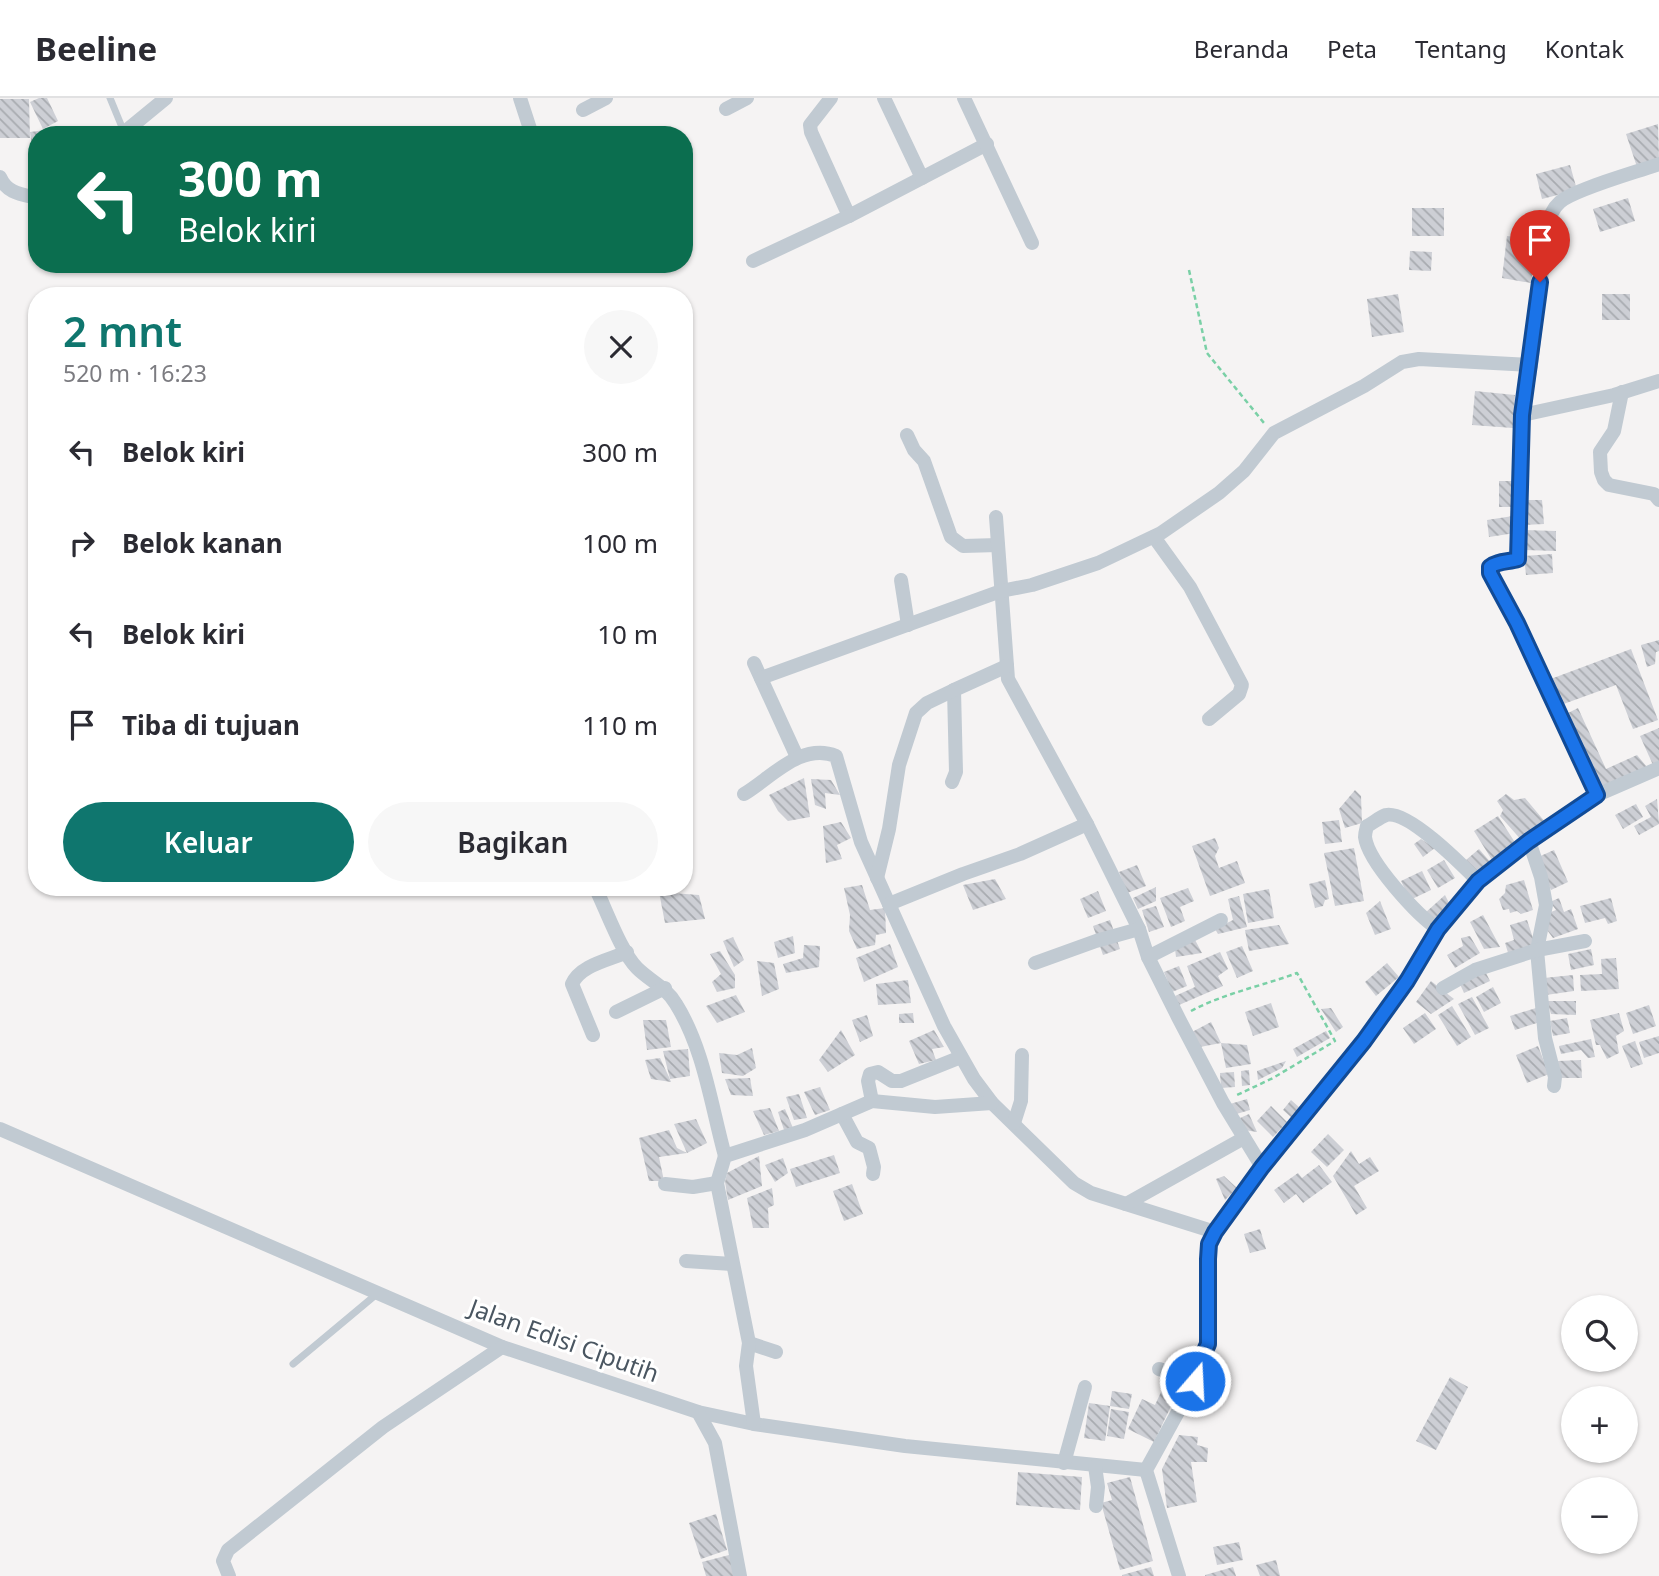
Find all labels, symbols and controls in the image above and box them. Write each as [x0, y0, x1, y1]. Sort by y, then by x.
text: Beeline [35, 26, 157, 71]
text: Beranda [1194, 32, 1289, 65]
text: Peta [1327, 32, 1377, 65]
text: Tentang [1415, 32, 1507, 65]
text: Kontak [1545, 32, 1624, 65]
text: 300 m [178, 145, 323, 211]
icon: left [63, 154, 154, 245]
text: Belok kiri [178, 208, 317, 251]
pin [1510, 210, 1570, 282]
icon: arrive [1521, 221, 1559, 259]
text: 2 mnt [63, 302, 182, 359]
button: close [584, 310, 658, 384]
text: 520 m · 16:23 [63, 357, 207, 389]
icon: left [63, 433, 101, 471]
text: Belok kiri [122, 434, 245, 470]
text: 300 m [582, 434, 658, 470]
icon: right [63, 524, 101, 562]
text: Belok kanan [122, 525, 283, 561]
text: 100 m [582, 525, 658, 561]
icon: left [63, 615, 101, 653]
text: Belok kiri [122, 616, 245, 652]
text: 10 m [597, 616, 658, 652]
icon: arrive [63, 706, 101, 744]
text: Tiba di tujuan [122, 707, 300, 743]
text: 110 m [582, 707, 658, 743]
button: Keluar [63, 802, 354, 882]
button: Bagikan [368, 802, 658, 882]
street label: Jalan Edisi Ciputih [463, 1289, 664, 1389]
map controls [1561, 1295, 1638, 1554]
button: search [1561, 1295, 1638, 1372]
position arrow [1158, 1344, 1232, 1418]
button: + [1561, 1386, 1638, 1463]
button: − [1561, 1477, 1638, 1554]

